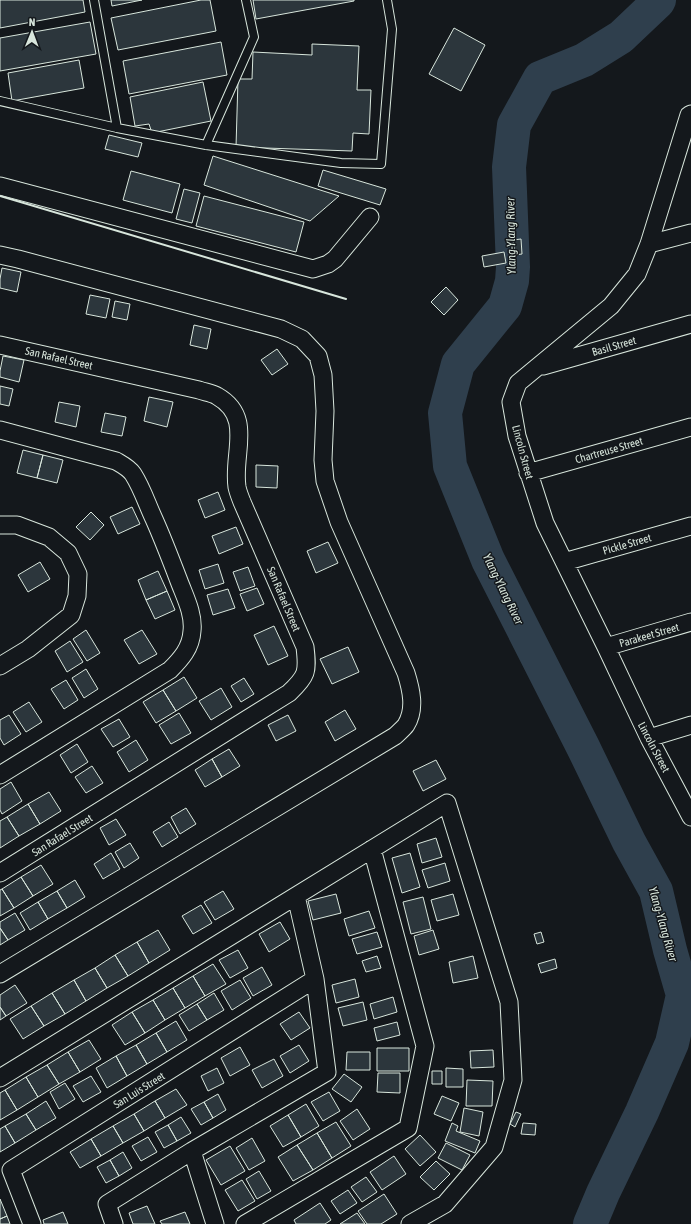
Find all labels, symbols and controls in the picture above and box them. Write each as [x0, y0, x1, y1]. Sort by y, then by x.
north arrow [12, 12, 52, 52]
text: N [29, 16, 36, 28]
water label: Ylang-Ylang River [503, 197, 519, 275]
street label: Basil Street [591, 334, 637, 358]
street label: San Rafael Street [24, 344, 94, 372]
street label: Lincoln Street [510, 424, 536, 480]
street label: Chartreuse Street [574, 435, 644, 465]
street label: Pickle Street [601, 531, 653, 557]
water label: Ylang-Ylang River [480, 551, 526, 627]
street label: San Rafael Street [265, 565, 303, 633]
street label: Parakeet Street [618, 621, 680, 649]
street label: Lincoln Street [636, 720, 672, 774]
street label: San Rafael Street [30, 812, 94, 858]
water label: Ylang-Ylang River [646, 885, 681, 964]
street label: San Luis Street [111, 1069, 167, 1111]

